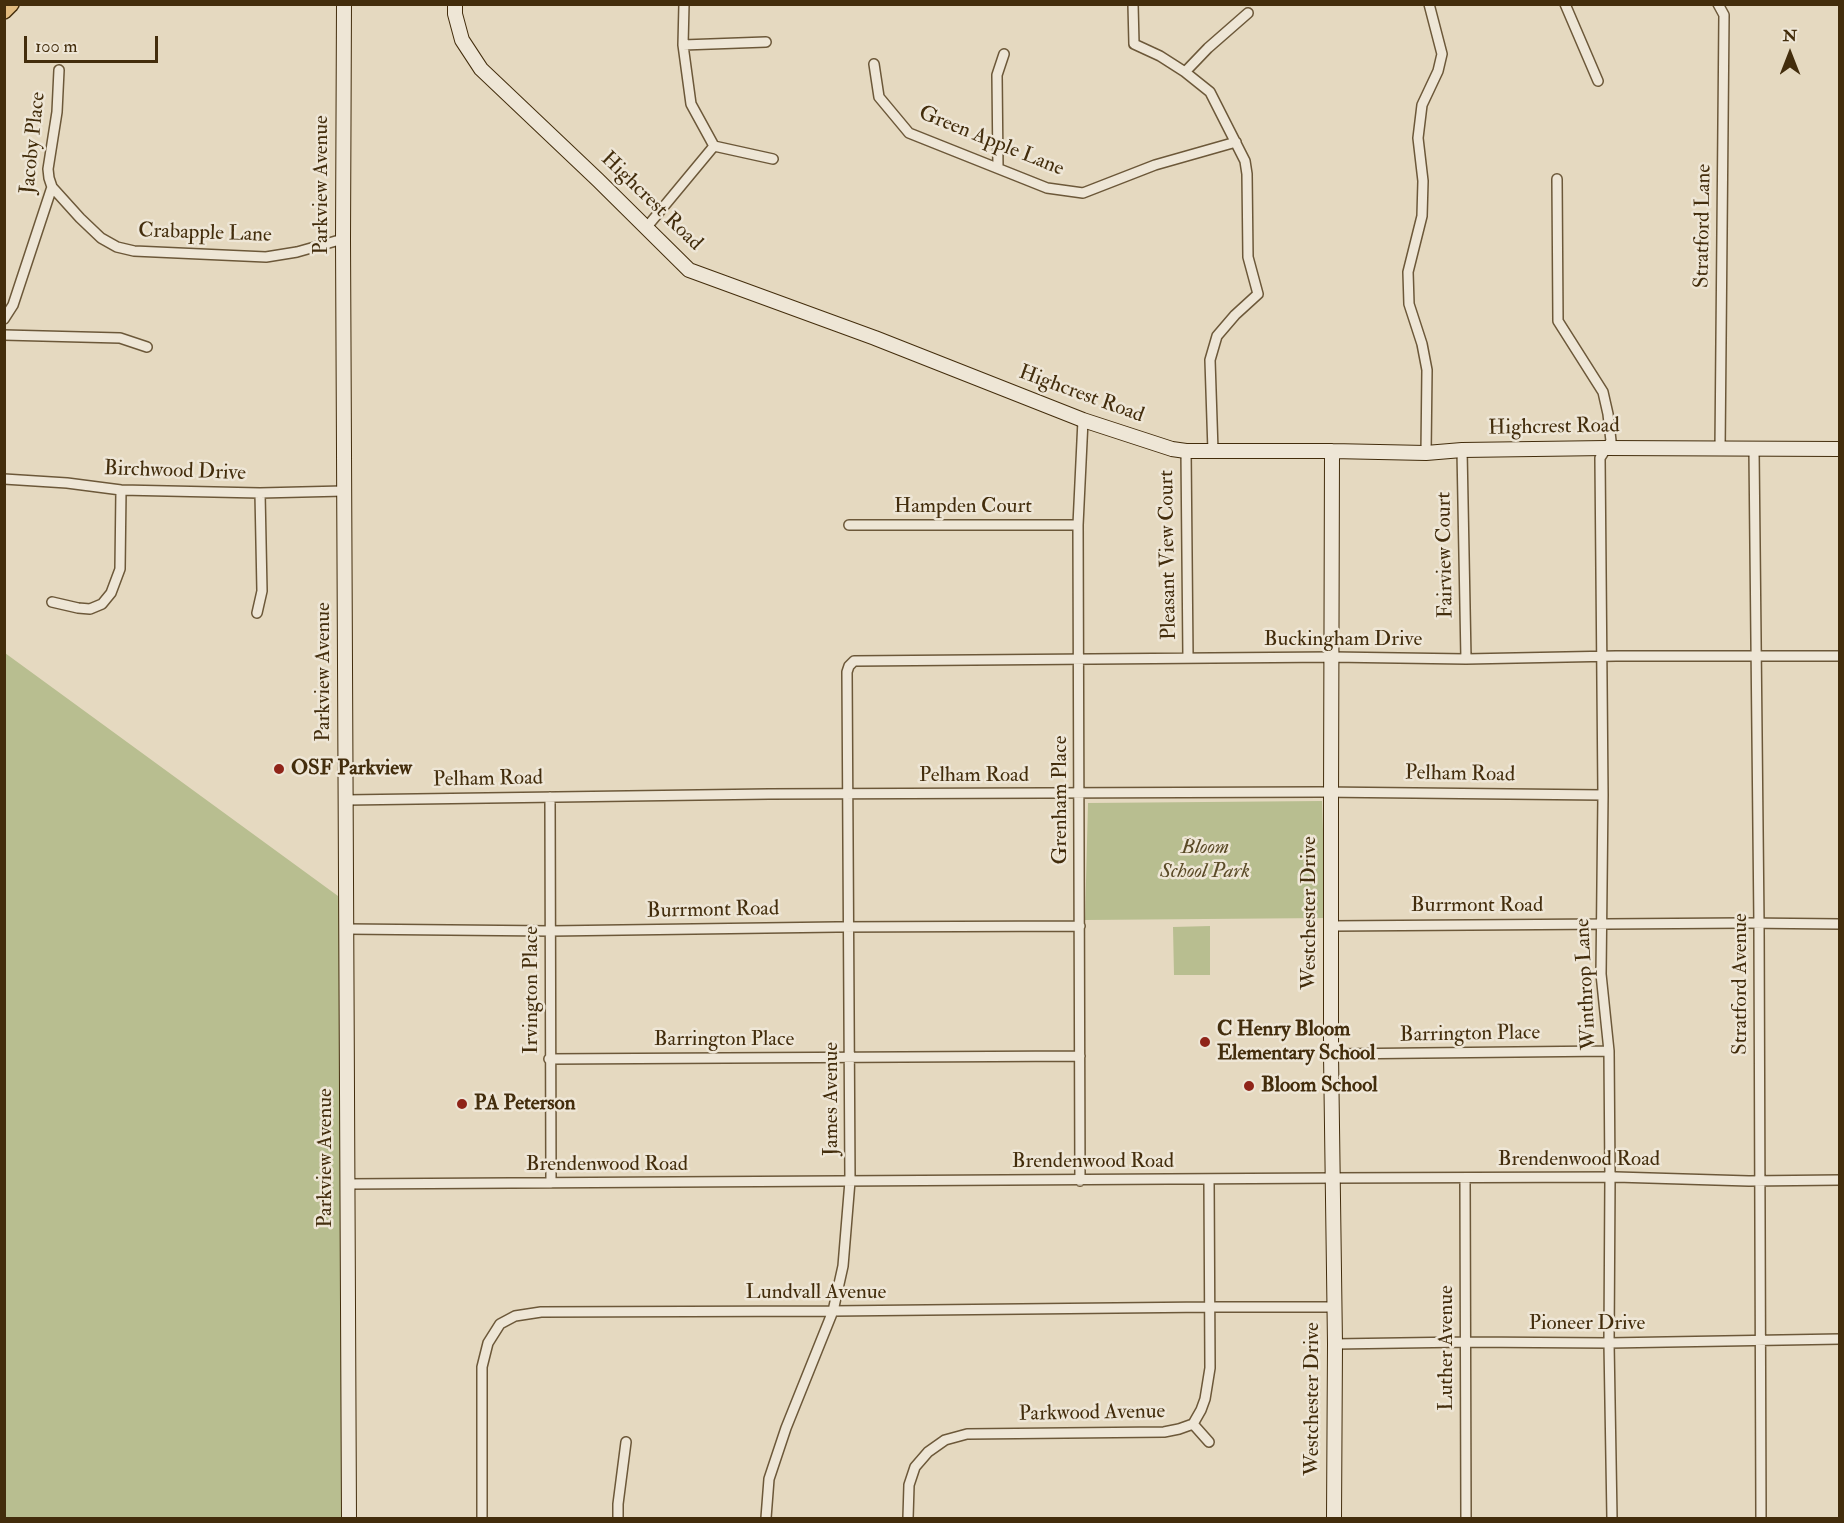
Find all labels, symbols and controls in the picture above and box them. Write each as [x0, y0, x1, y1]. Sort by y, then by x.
scale bar [27, 24, 160, 62]
north arrow [1760, 24, 1820, 84]
text: N [1783, 26, 1797, 46]
text: 100 m [35, 35, 78, 58]
street label: Jacoby Place [16, 91, 52, 195]
street label: Green Apple Lane [915, 101, 1067, 183]
street label: Parkview Avenue [309, 115, 335, 255]
street label: Highcrest Road [595, 147, 707, 257]
street label: Stratford Lane [1690, 164, 1718, 288]
street label: Crabapple Lane [138, 219, 272, 249]
street label: Highcrest Road [1015, 361, 1147, 429]
street label: Highcrest Road [1488, 414, 1620, 442]
street label: Birchwood Drive [104, 457, 246, 487]
street label: Pleasant View Court [1155, 470, 1183, 640]
street label: Fairview Court [1432, 492, 1460, 618]
street label: Hampden Court [894, 494, 1032, 520]
street label: Parkview Avenue [311, 602, 337, 742]
street label: Buckingham Drive [1264, 627, 1422, 653]
street label: Grenham Place [1048, 736, 1074, 864]
place label: OSF Parkview [291, 756, 412, 782]
street label: Pelham Road [1405, 761, 1515, 789]
marker: OSF Parkview [272, 762, 286, 776]
street label: Pelham Road [919, 763, 1029, 789]
street label: Pelham Road [433, 766, 543, 794]
park label: Bloom School Park [1160, 835, 1250, 885]
street label: Westchester Drive [1297, 836, 1323, 990]
street label: Burrmont Road [1411, 893, 1543, 919]
street label: Burrmont Road [647, 897, 779, 925]
street label: Stratford Avenue [1728, 913, 1754, 1055]
street label: Winthrop Lane [1571, 918, 1603, 1050]
street label: Irvington Place [519, 926, 545, 1054]
place label: C Henry Bloom Elementary School [1217, 1017, 1375, 1067]
street label: Barrington Place [1400, 1021, 1540, 1049]
street label: Barrington Place [654, 1027, 794, 1053]
marker: C Henry Bloom Elementary School [1198, 1035, 1212, 1049]
street label: James Avenue [819, 1042, 845, 1156]
place label: Bloom School [1261, 1073, 1378, 1099]
marker: Bloom School [1242, 1079, 1256, 1093]
street label: Parkview Avenue [313, 1088, 339, 1228]
place label: PA Peterson [474, 1091, 575, 1117]
marker: PA Peterson [455, 1097, 469, 1111]
street label: Brendenwood Road [1498, 1147, 1660, 1173]
street label: Brendenwood Road [1012, 1149, 1174, 1175]
street label: Brendenwood Road [526, 1152, 688, 1178]
street label: Lundvall Avenue [746, 1280, 886, 1306]
street label: Luther Avenue [1434, 1285, 1460, 1411]
street label: Pioneer Drive [1529, 1311, 1645, 1337]
street label: Westchester Drive [1300, 1322, 1326, 1476]
street label: Parkwood Avenue [1018, 1400, 1166, 1428]

